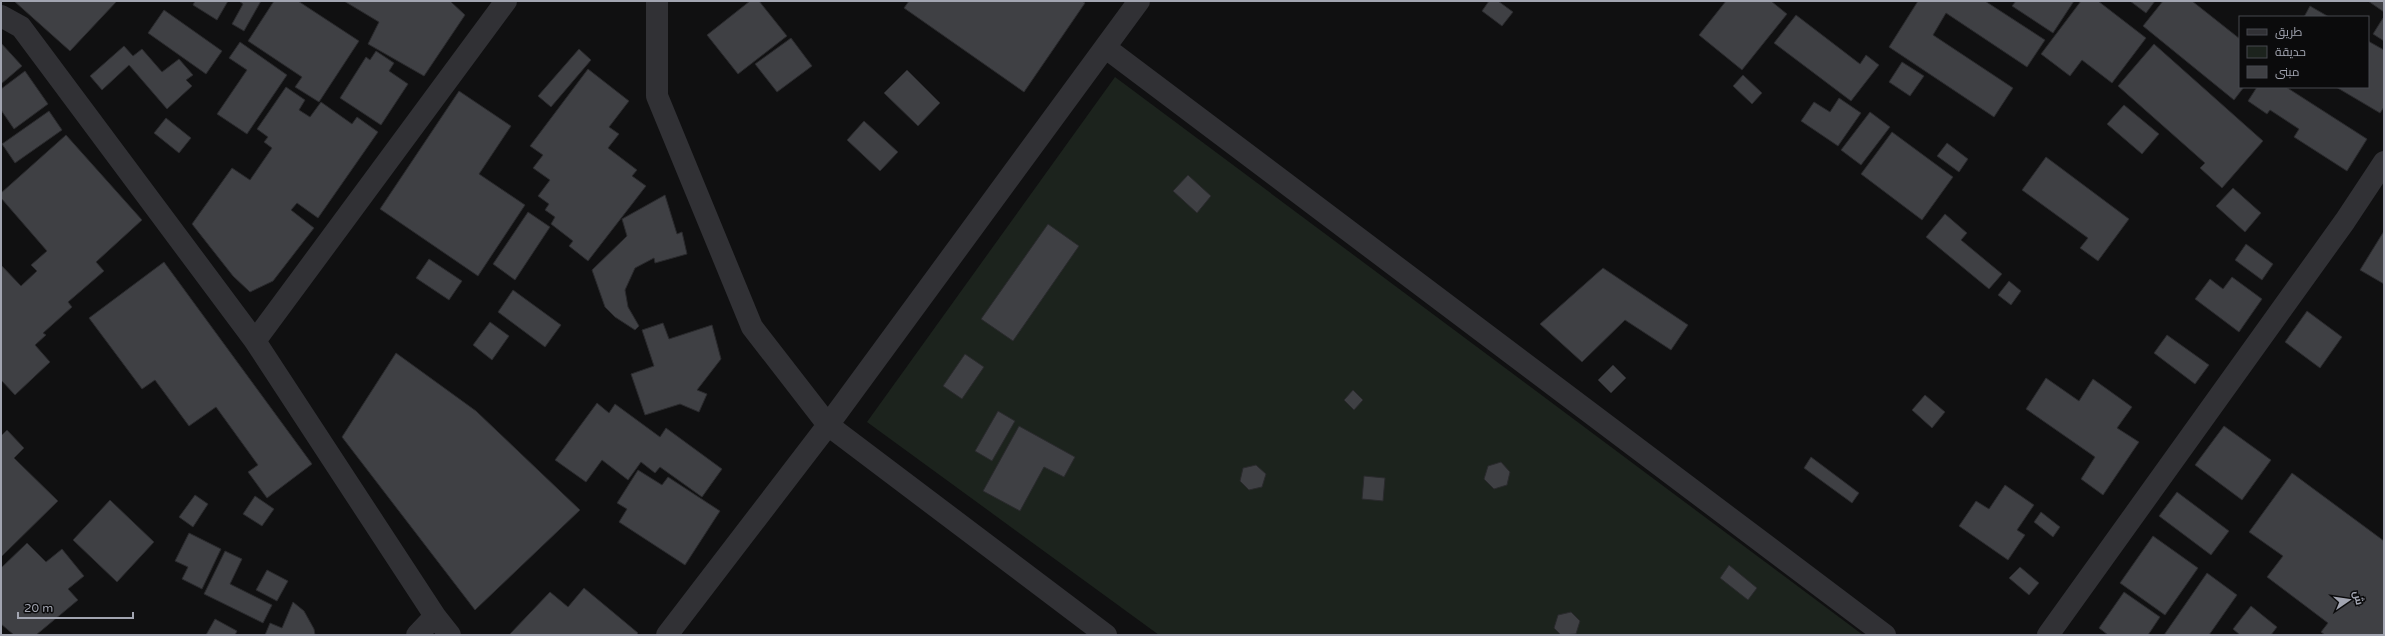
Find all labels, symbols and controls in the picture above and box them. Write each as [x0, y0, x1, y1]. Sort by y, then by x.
legend [2239, 16, 2369, 88]
text: طريق [2275, 25, 2303, 39]
text: حديقة [2275, 45, 2306, 59]
text: مبنى [2275, 65, 2300, 79]
north arrow [2329, 580, 2369, 620]
text: ش [2350, 590, 2366, 606]
scale bar [18, 594, 133, 620]
text: 20 m [24, 601, 53, 615]

